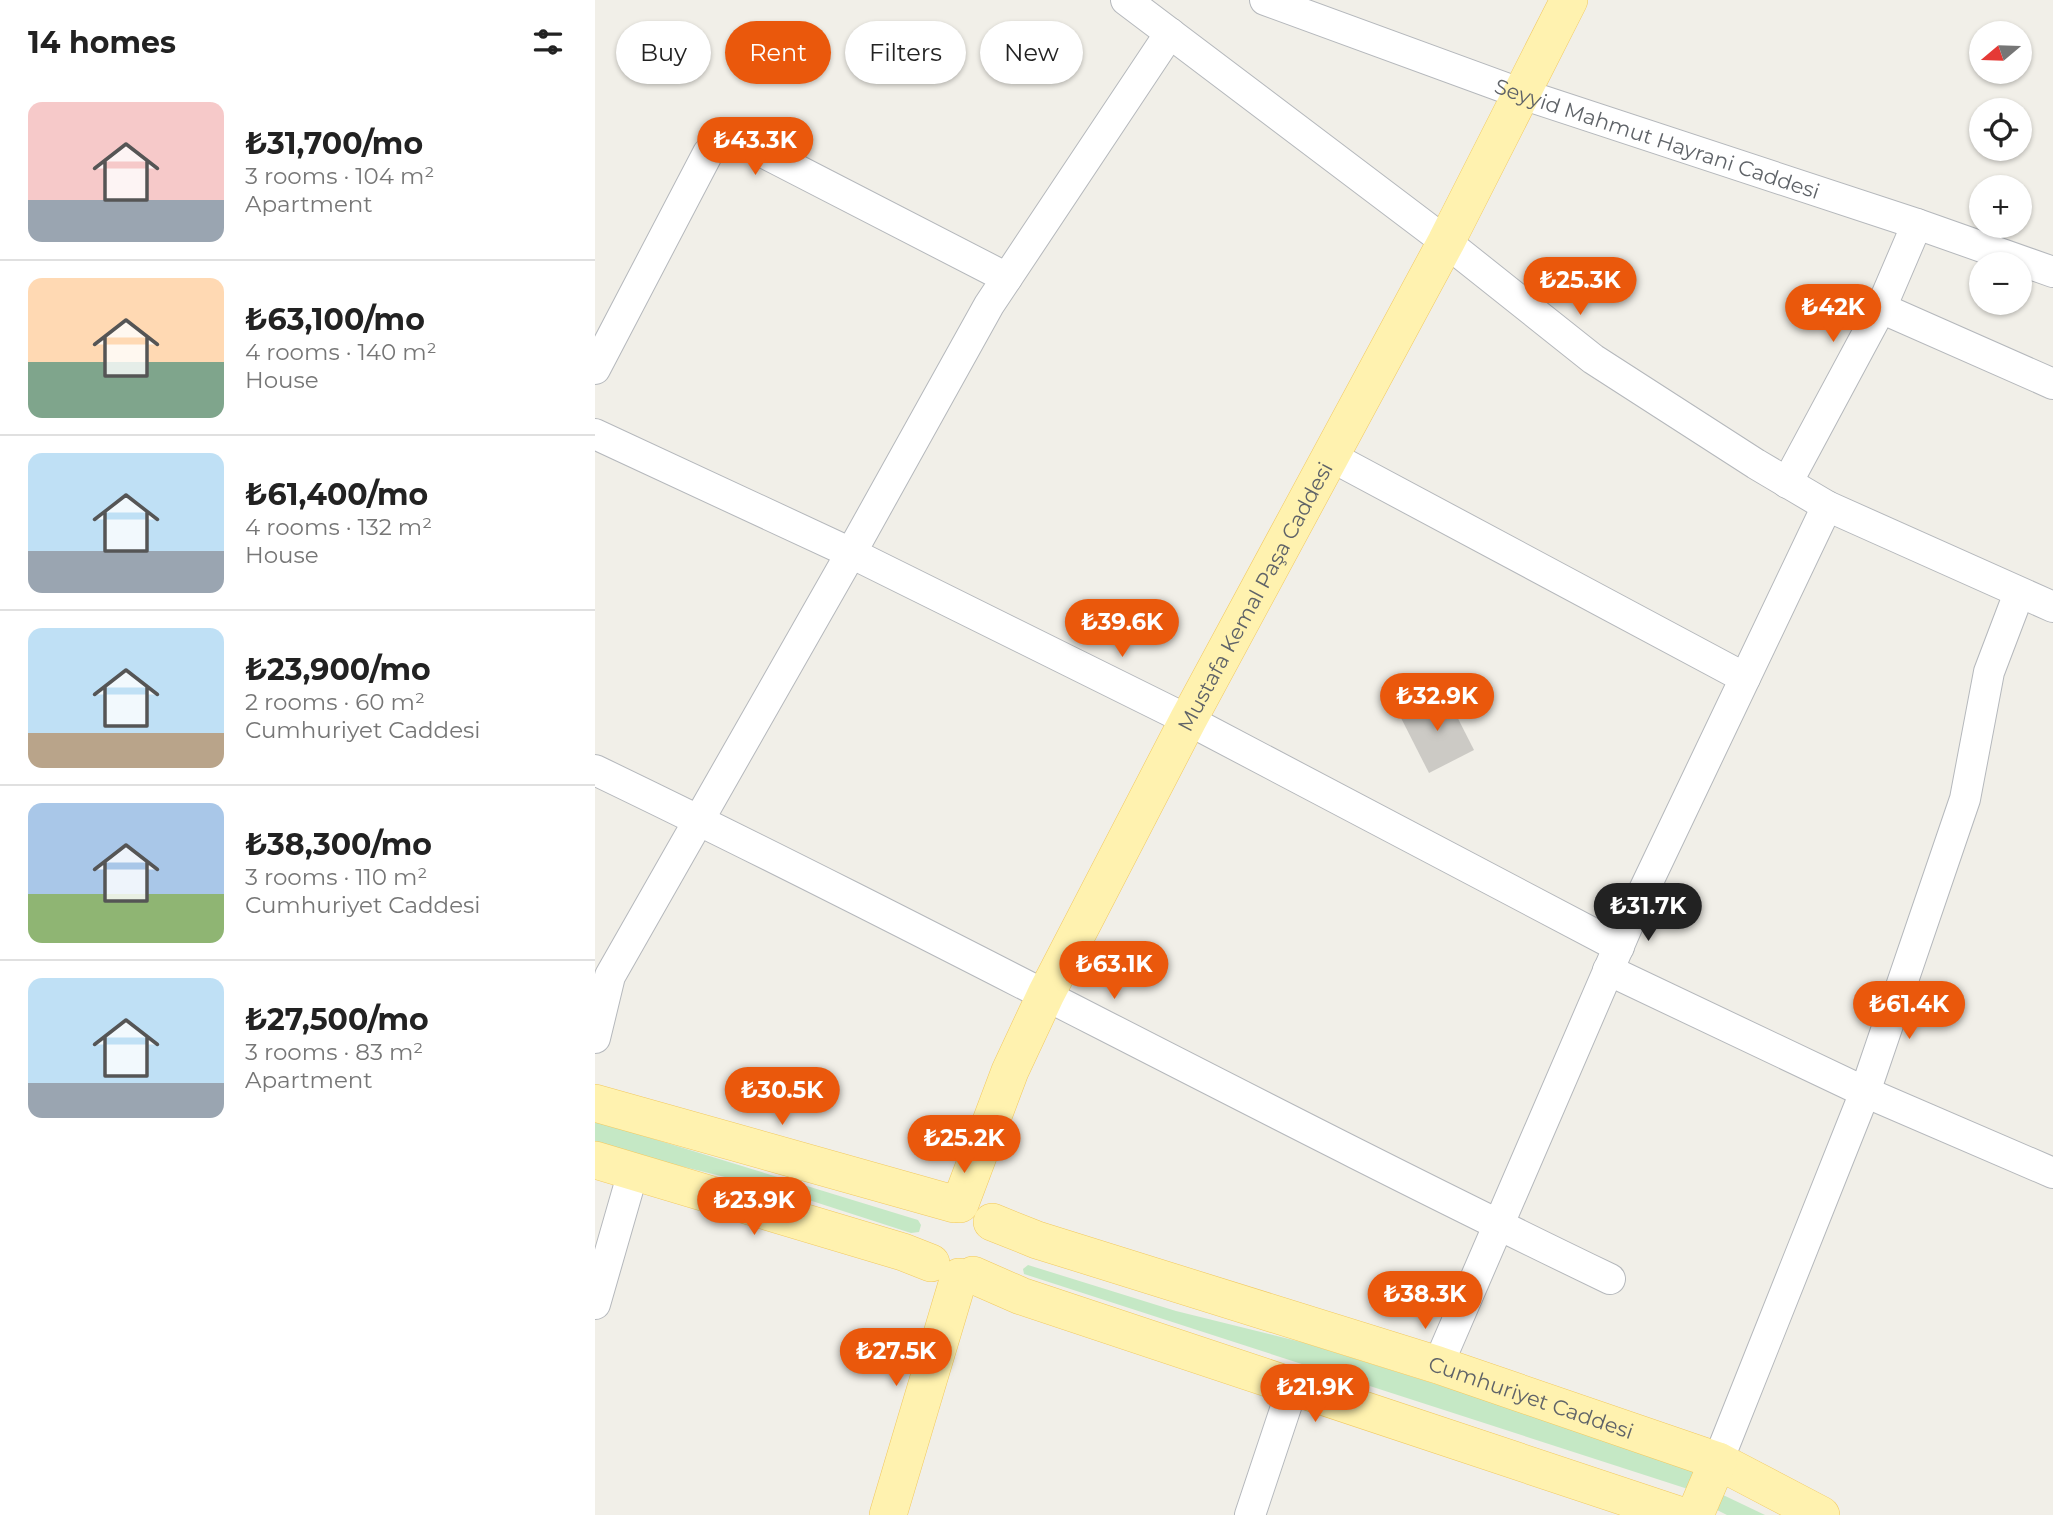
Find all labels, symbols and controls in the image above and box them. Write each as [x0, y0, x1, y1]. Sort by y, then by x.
chip: Buy [616, 21, 711, 84]
chip: Rent [725, 21, 831, 84]
chip: Filters [845, 21, 966, 84]
chip: New [980, 21, 1083, 84]
north arrow [1969, 21, 2032, 84]
map controls [1969, 21, 2032, 315]
icon: filters [529, 23, 567, 61]
text: 14 homes [28, 24, 176, 61]
street label: Seyyid Mahmut Hayrani Caddesi [1491, 73, 1823, 204]
button: locate [1969, 98, 2032, 161]
pin: ₺43.3K [698, 118, 812, 177]
text: ₺31,700/mo [245, 125, 423, 162]
text: ₺43.3K [713, 126, 797, 154]
icon: home [84, 130, 168, 214]
text: 3 rooms · 104 m² [245, 162, 434, 190]
button: + [1969, 175, 2032, 238]
text: Apartment [245, 190, 373, 218]
button: − [1969, 252, 2032, 315]
pin: ₺25.3K [1523, 258, 1637, 317]
text: ₺25.3K [1540, 266, 1620, 294]
pin: ₺42K [1792, 284, 1874, 344]
text: ₺42K [1801, 293, 1865, 321]
text: ₺63,100/mo [245, 301, 425, 338]
icon: home [84, 306, 168, 390]
text: 4 rooms · 140 m² [245, 338, 437, 366]
text: House [245, 366, 319, 394]
street label: Mustafa Kemal Paşa Caddesi [1172, 458, 1337, 735]
text: ₺61,400/mo [245, 476, 428, 513]
icon: home [84, 481, 168, 565]
text: 4 rooms · 132 m² [245, 513, 432, 541]
text: House [245, 541, 319, 569]
pin: ₺39.6K [1065, 600, 1179, 659]
text: ₺39.6K [1081, 608, 1163, 636]
text: ₺23,900/mo [245, 651, 431, 688]
icon: home [84, 656, 168, 740]
pin: ₺32.9K [1380, 674, 1494, 733]
text: ₺32.9K [1396, 682, 1478, 710]
text: 2 rooms · 60 m² [245, 688, 425, 716]
text: Cumhuriyet Caddesi [245, 716, 480, 744]
text: ₺38,300/mo [245, 826, 432, 863]
icon: home [84, 831, 168, 915]
text: 3 rooms · 110 m² [245, 863, 427, 891]
pin: ₺31.7K [1591, 884, 1705, 943]
text: Cumhuriyet Caddesi [245, 891, 480, 919]
text: ₺31.7K [1610, 892, 1686, 920]
pin: ₺63.1K [1057, 942, 1171, 1001]
text: ₺63.1K [1075, 950, 1153, 978]
pin: ₺61.4K [1852, 982, 1966, 1041]
text: ₺61.4K [1869, 990, 1949, 1018]
text: ₺27,500/mo [245, 1001, 429, 1038]
icon: home [84, 1006, 168, 1090]
text: 3 rooms · 83 m² [245, 1038, 423, 1066]
text: Apartment [245, 1066, 373, 1094]
pin: ₺30.5K [725, 1068, 839, 1127]
text: ₺30.5K [741, 1076, 823, 1104]
pin: ₺25.2K [907, 1116, 1021, 1175]
text: ₺25.2K [924, 1124, 1004, 1152]
pin: ₺23.9K [697, 1178, 811, 1237]
text: ₺23.9K [713, 1186, 795, 1214]
pin: ₺38.3K [1368, 1272, 1482, 1331]
text: ₺38.3K [1384, 1280, 1466, 1308]
pin: ₺27.5K [839, 1328, 953, 1388]
text: ₺27.5K [856, 1337, 936, 1365]
street label: Cumhuriyet Caddesi [1426, 1350, 1637, 1444]
pin: ₺21.9K [1258, 1364, 1372, 1424]
text: ₺21.9K [1276, 1373, 1354, 1401]

